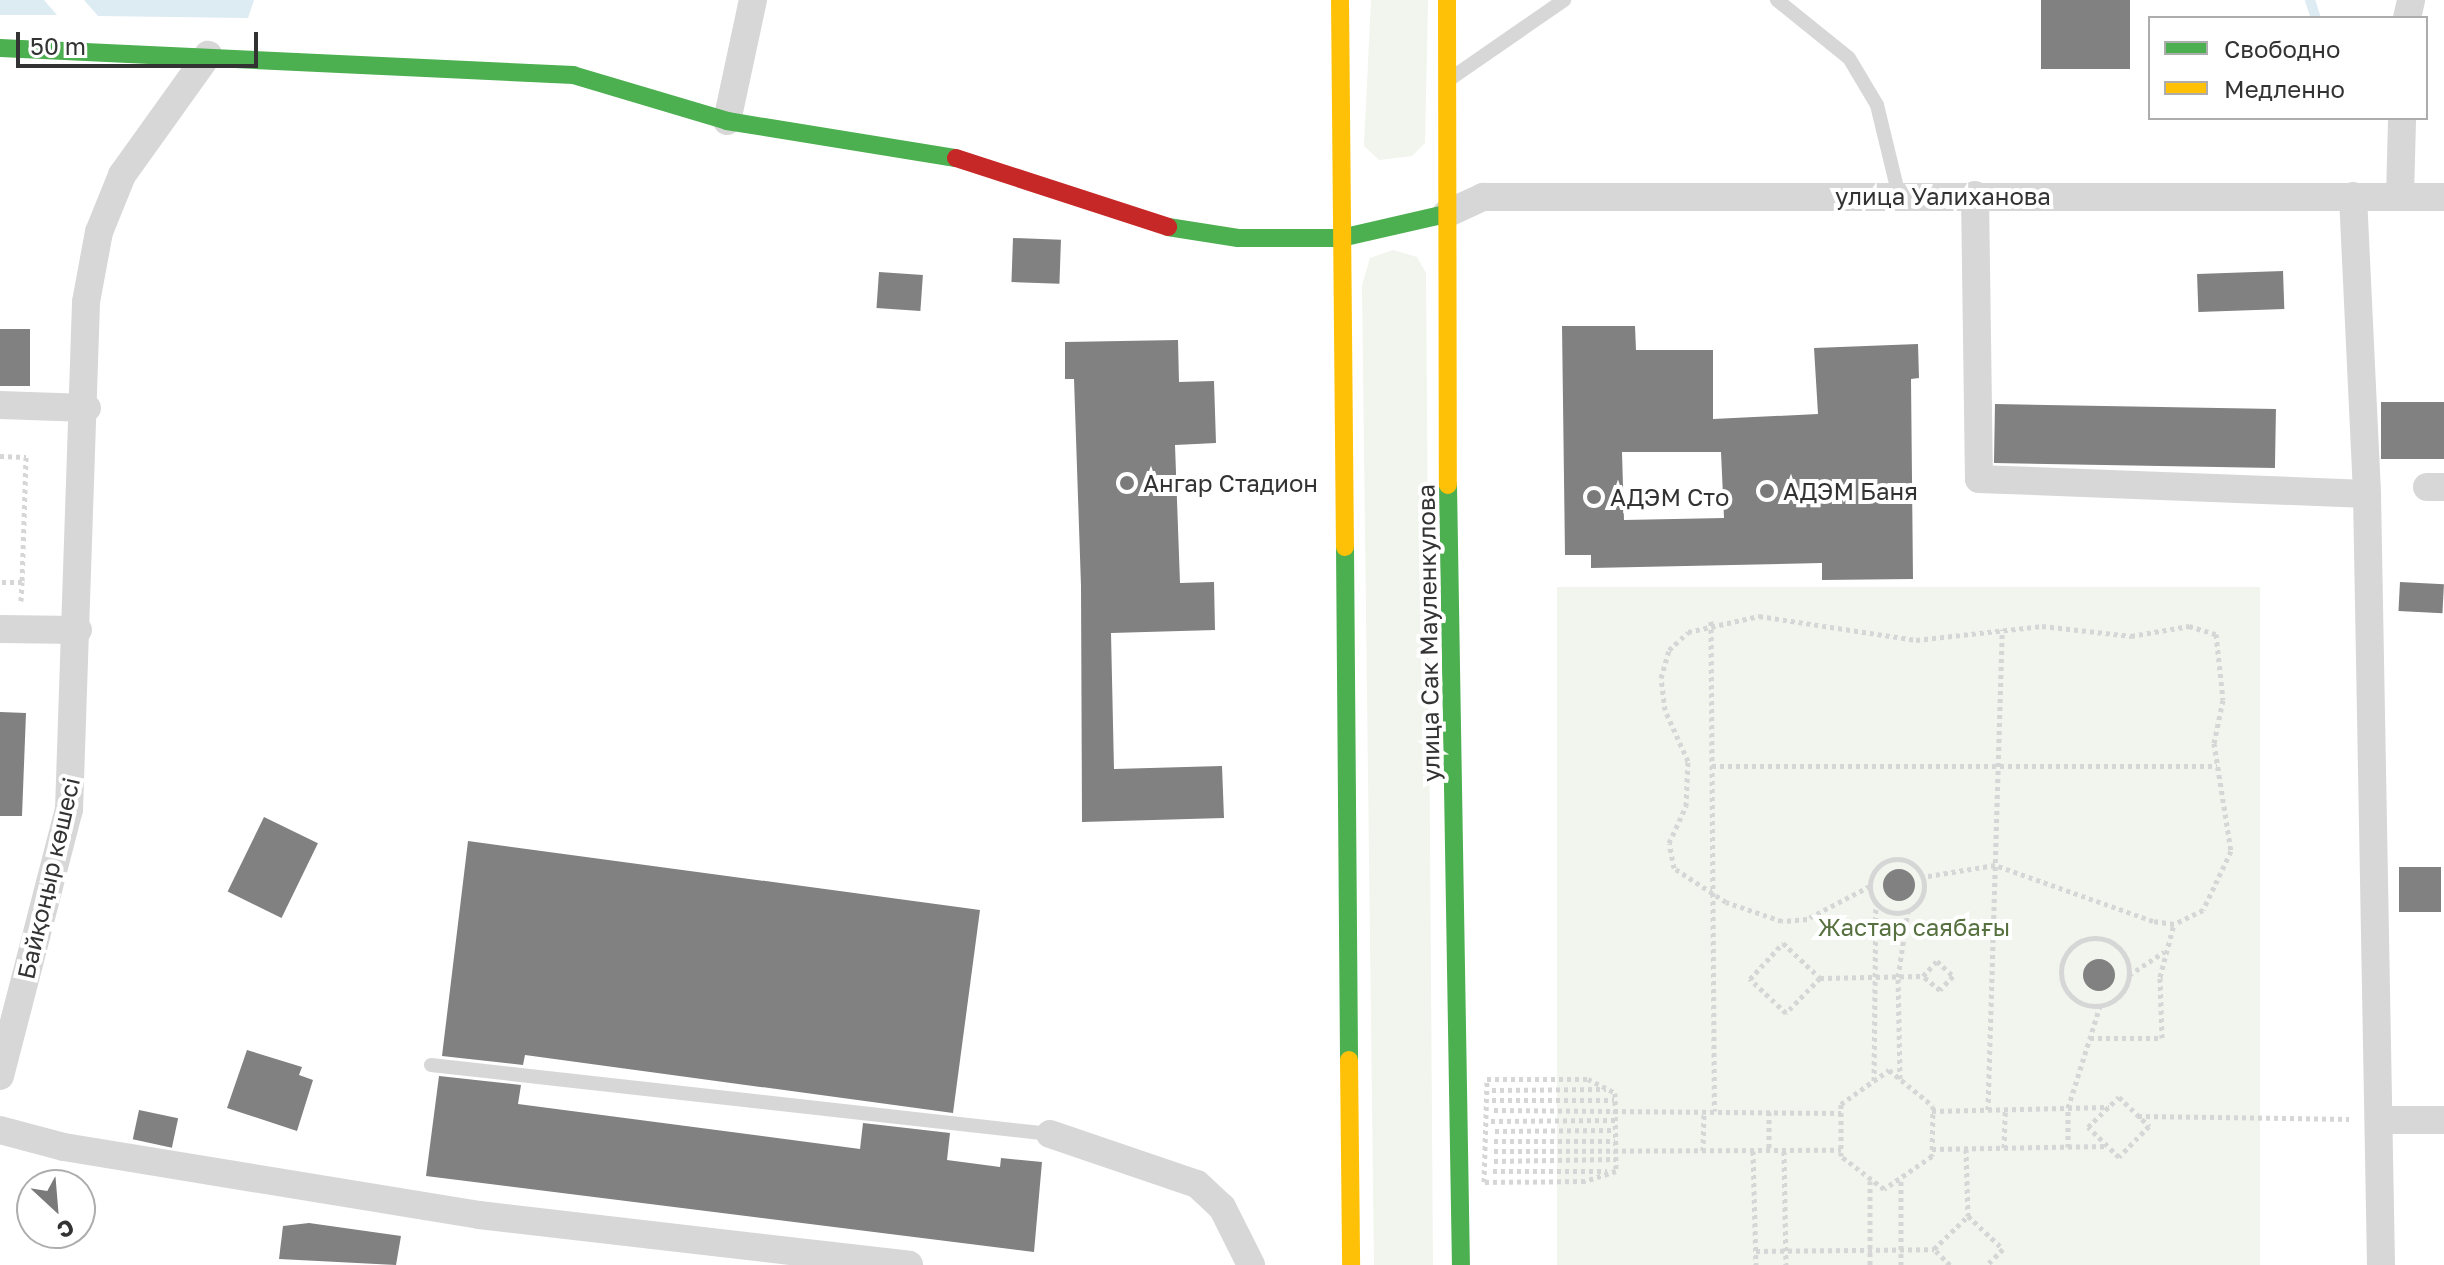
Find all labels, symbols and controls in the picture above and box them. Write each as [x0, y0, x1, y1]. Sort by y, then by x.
scale bar [20, 16, 262, 66]
legend [2148, 16, 2428, 120]
text: 50 m [30, 31, 86, 60]
text: Свободно [2224, 34, 2340, 63]
text: Медленно [2224, 74, 2345, 103]
street label: улица Уалиханова [1835, 182, 2051, 210]
place label: Ангар Стадион [1143, 469, 1318, 497]
marker: Ангар Стадион [1118, 474, 1136, 492]
place label: АДЭМ Баня [1783, 477, 1918, 505]
marker: АДЭМ Баня [1758, 482, 1776, 500]
place label: АДЭМ Сто [1610, 483, 1729, 511]
street label: улица Сак Мауленкулова [1411, 484, 1445, 782]
marker: АДЭМ Сто [1585, 488, 1603, 506]
street label: Байқоңыр көшесі [11, 774, 85, 982]
park label: Жастар саябағы [1818, 913, 2010, 941]
north arrow [16, 1169, 96, 1249]
text: С [53, 1214, 79, 1245]

